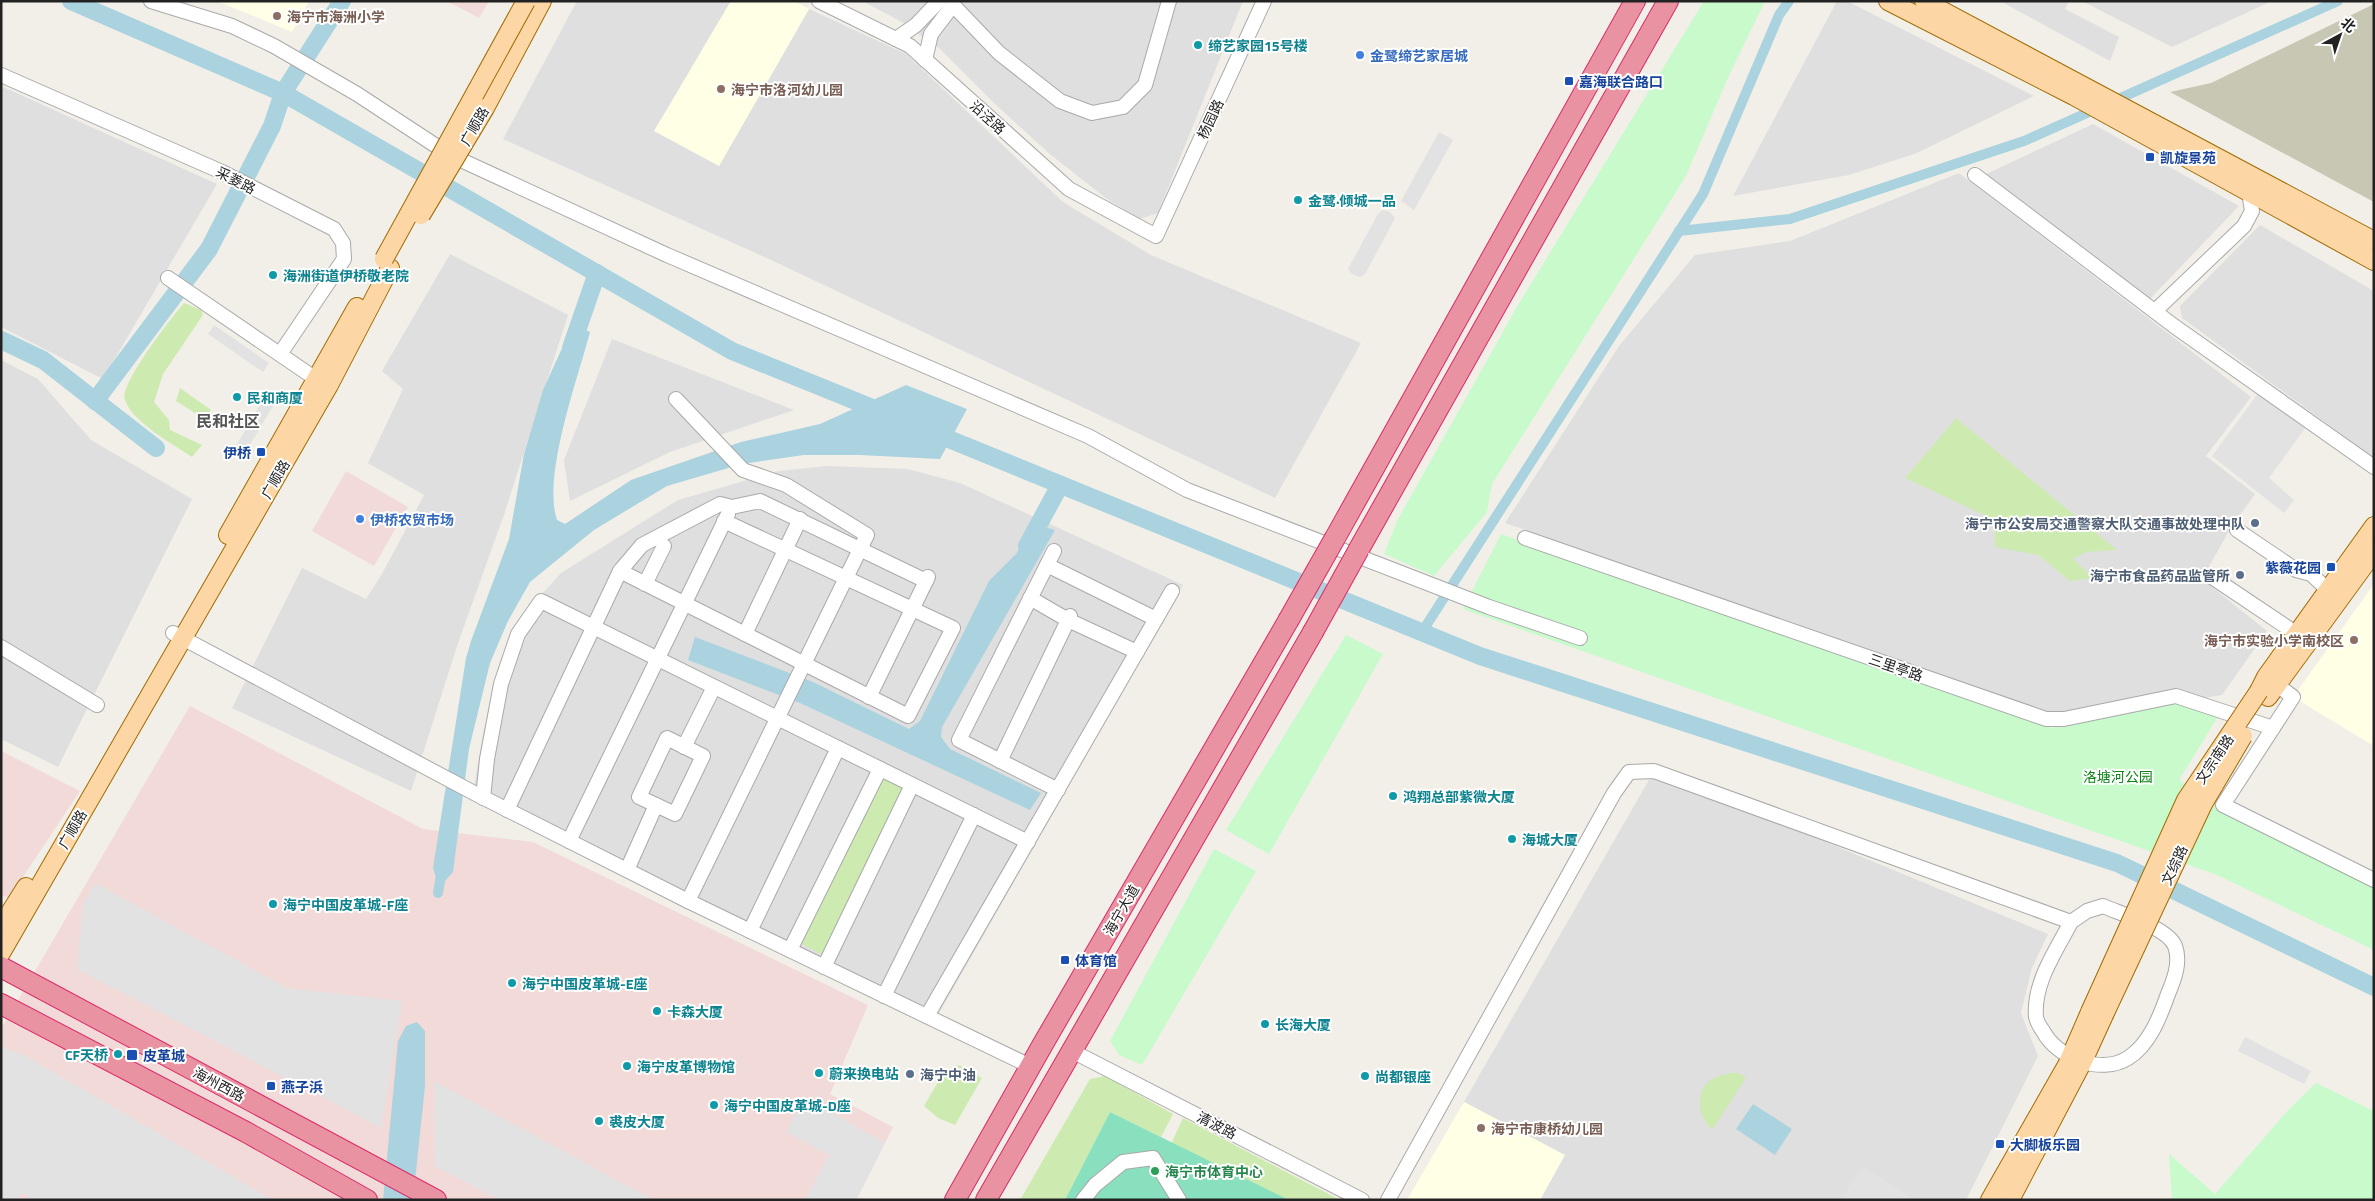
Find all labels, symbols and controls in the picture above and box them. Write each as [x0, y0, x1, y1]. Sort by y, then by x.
place label: 海宁市海洲小学 [287, 6, 385, 27]
marker: 海宁市海洲小学 [271, 10, 283, 22]
north arrow [2315, 10, 2365, 60]
text: 北 [2337, 12, 2361, 37]
place label: 缔艺家园15号楼 [1208, 35, 1308, 56]
marker: 缔艺家园15号楼 [1192, 39, 1204, 51]
place label: 金鹭缔艺家居城 [1370, 45, 1468, 66]
marker: 金鹭缔艺家居城 [1354, 49, 1366, 61]
place label: 嘉海联合路口 [1579, 71, 1663, 92]
marker: 嘉海联合路口 [1563, 75, 1575, 87]
place label: 海宁市洛河幼儿园 [731, 79, 843, 100]
marker: 海宁市洛河幼儿园 [715, 83, 727, 95]
street label: 沿泾路 [965, 95, 1011, 139]
street label: 杨园路 [1192, 96, 1228, 142]
street label: 广顺路 [454, 103, 494, 149]
place label: 凯旋景苑 [2160, 147, 2216, 168]
marker: 凯旋景苑 [2144, 151, 2156, 163]
street label: 采菱路 [213, 161, 259, 199]
place label: 金鹭·倾城一品 [1308, 190, 1396, 211]
marker: 金鹭·倾城一品 [1292, 194, 1304, 206]
place label: 海洲街道伊桥敬老院 [283, 265, 409, 286]
marker: 海洲街道伊桥敬老院 [267, 269, 279, 281]
place label: 民和商厦 [247, 387, 303, 408]
marker: 民和商厦 [231, 391, 243, 403]
district label: 民和社区 [196, 409, 260, 433]
place label: 伊桥 [223, 442, 251, 463]
marker: 伊桥 [255, 446, 267, 458]
street label: 广顺路 [255, 456, 295, 502]
place label: 伊桥农贸市场 [370, 509, 454, 530]
marker: 伊桥农贸市场 [354, 513, 366, 525]
place label: 海宁市公安局交通警察大队交通事故处理中队 [1965, 513, 2245, 534]
marker: 海宁市公安局交通警察大队交通事故处理中队 [2249, 517, 2261, 529]
place label: 紫薇花园 [2265, 557, 2321, 578]
marker: 紫薇花园 [2325, 561, 2337, 573]
place label: 海宁市食品药品监管所 [2090, 565, 2230, 586]
marker: 海宁市食品药品监管所 [2234, 569, 2246, 581]
place label: 海宁市实验小学南校区 [2204, 630, 2344, 651]
marker: 海宁市实验小学南校区 [2348, 634, 2360, 646]
street label: 三里亭路 [1866, 648, 1926, 686]
street label: 文宗南路 [2190, 730, 2238, 788]
park label: 洛塘河公园 [2083, 766, 2153, 787]
place label: 鸿翔总部紫微大厦 [1403, 786, 1515, 807]
marker: 鸿翔总部紫微大厦 [1387, 790, 1399, 802]
street label: 广顺路 [52, 806, 92, 852]
place label: 海城大厦 [1522, 829, 1578, 850]
marker: 海城大厦 [1506, 833, 1518, 845]
street label: 文综路 [2156, 842, 2192, 888]
street label: 海宁大道 [1098, 881, 1144, 939]
place label: 海宁中国皮革城-F座 [283, 894, 408, 915]
marker: 海宁中国皮革城-F座 [267, 898, 279, 910]
place label: 体育馆 [1075, 950, 1117, 971]
marker: 体育馆 [1059, 954, 1071, 966]
place label: 海宁中国皮革城-E座 [522, 973, 647, 994]
marker: 海宁中国皮革城-E座 [506, 977, 518, 989]
place label: 卡森大厦 [667, 1001, 723, 1022]
marker: 卡森大厦 [651, 1005, 663, 1017]
place label: 长海大厦 [1275, 1014, 1331, 1035]
marker: 长海大厦 [1259, 1018, 1271, 1030]
place label: CF天桥 [65, 1044, 108, 1065]
place label: 皮革城 [143, 1045, 185, 1066]
marker: CF天桥 [112, 1048, 124, 1060]
marker: 皮革城 [125, 1048, 139, 1062]
place label: 海宁皮革博物馆 [637, 1056, 735, 1077]
marker: 海宁皮革博物馆 [621, 1060, 633, 1072]
street label: 海州西路 [189, 1062, 249, 1106]
place label: 蔚来换电站 [829, 1063, 899, 1084]
place label: 海宁中油 [920, 1064, 976, 1085]
place label: 尚都银座 [1375, 1066, 1431, 1087]
marker: 蔚来换电站 [813, 1067, 825, 1079]
marker: 海宁中油 [904, 1068, 916, 1080]
marker: 尚都银座 [1359, 1070, 1371, 1082]
place label: 燕子浜 [281, 1076, 323, 1097]
marker: 燕子浜 [265, 1080, 277, 1092]
place label: 海宁中国皮革城-D座 [724, 1095, 851, 1116]
marker: 海宁中国皮革城-D座 [708, 1099, 720, 1111]
street label: 清波路 [1194, 1106, 1240, 1144]
place label: 裘皮大厦 [609, 1111, 665, 1132]
marker: 裘皮大厦 [593, 1115, 605, 1127]
place label: 海宁市康桥幼儿园 [1491, 1118, 1603, 1139]
marker: 海宁市康桥幼儿园 [1475, 1122, 1487, 1134]
place label: 大脚板乐园 [2010, 1134, 2080, 1155]
marker: 大脚板乐园 [1994, 1138, 2006, 1150]
place label: 海宁市体育中心 [1165, 1161, 1263, 1182]
marker: 海宁市体育中心 [1149, 1165, 1161, 1177]

